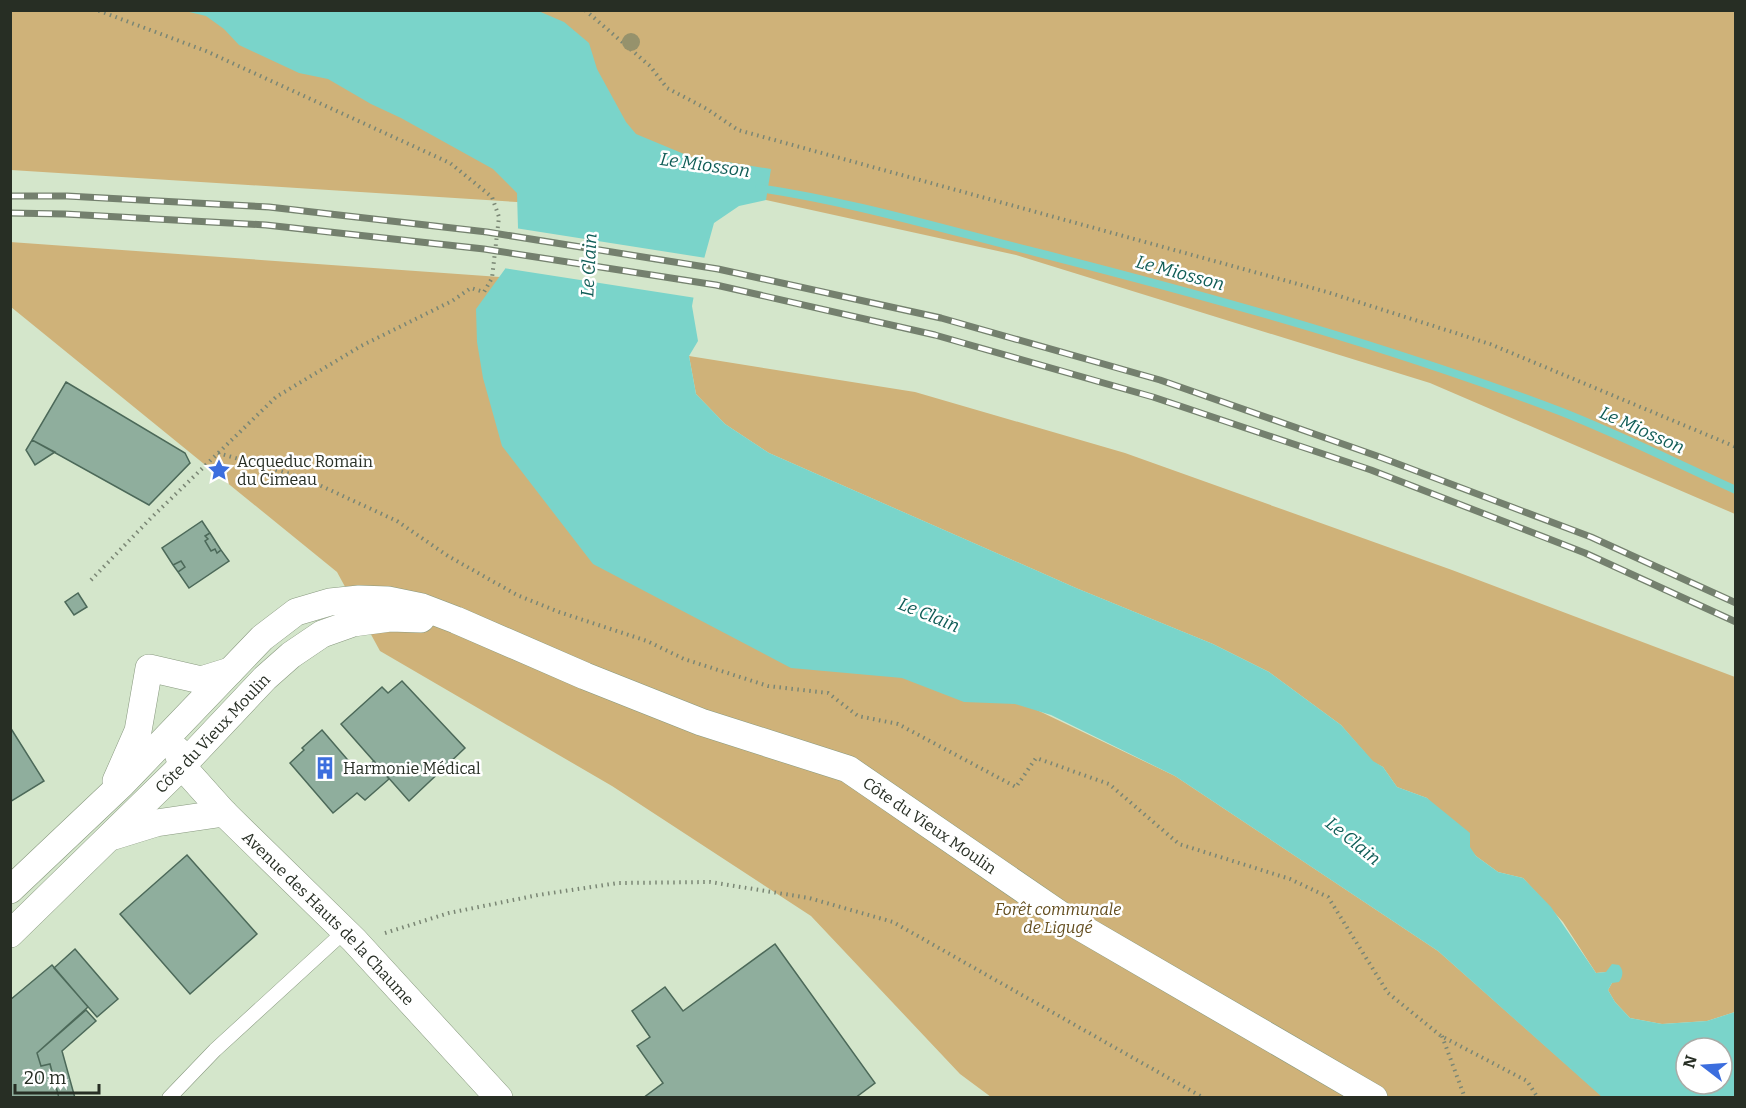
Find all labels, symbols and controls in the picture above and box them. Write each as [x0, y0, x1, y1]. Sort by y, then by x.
water label: Le Miosson [659, 148, 751, 182]
water label: Le Clain [576, 232, 602, 298]
water label: Le Miosson [1133, 251, 1227, 295]
water label: Le Miosson [1596, 402, 1688, 458]
place label: Acqueduc Romain du Cimeau [237, 452, 373, 489]
place icon: Acqueduc Romain du Cimeau [206, 457, 232, 483]
water label: Le Clain [895, 593, 963, 637]
street label: Côte du Vieux Moulin [151, 670, 274, 797]
building icon: Harmonie Médical [312, 755, 338, 781]
place label: Harmonie Médical [343, 759, 481, 778]
street label: Côte du Vieux Moulin [859, 773, 1000, 878]
water label: Le Clain [1321, 812, 1385, 870]
street label: Avenue des Hauts de la Chaume [239, 827, 418, 1009]
park label: Forêt communale de Ligugé [995, 900, 1121, 937]
north arrow [1674, 1036, 1734, 1096]
text: N [1679, 1053, 1701, 1070]
scale bar [15, 1057, 99, 1095]
text: 20 m [24, 1067, 66, 1089]

